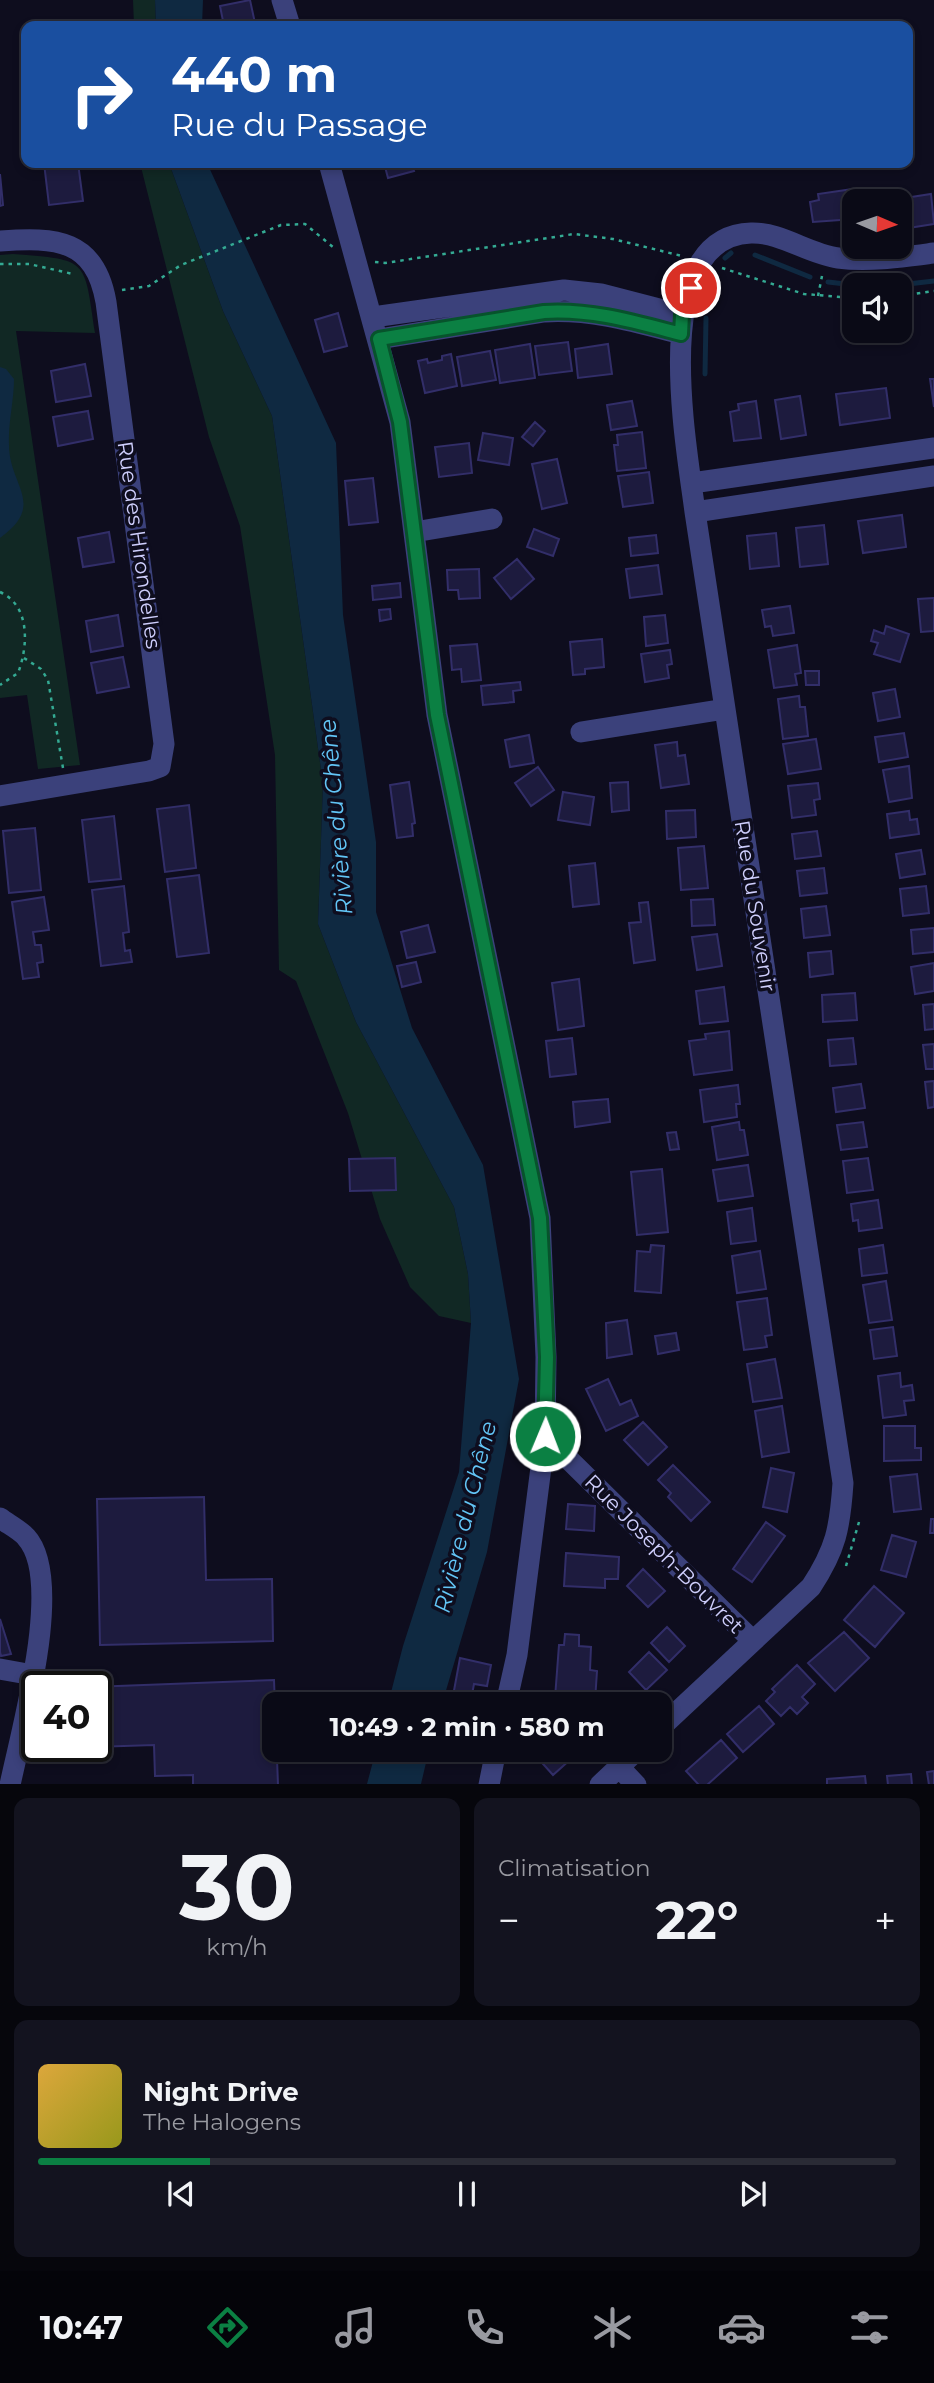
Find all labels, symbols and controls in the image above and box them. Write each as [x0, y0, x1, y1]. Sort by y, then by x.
text: 440 m [171, 45, 337, 104]
icon: right [56, 49, 147, 140]
text: Rue du Passage [171, 105, 428, 144]
north arrow [842, 189, 912, 259]
map controls [842, 189, 912, 343]
pin [661, 258, 721, 318]
icon: arrive [672, 269, 710, 307]
button: sound [842, 273, 912, 343]
street label: Rue des Hirondelles [113, 439, 166, 650]
water label: Rivière du Chêne [313, 718, 359, 916]
street label: Rue du Souvenir [730, 818, 781, 994]
position arrow [508, 1399, 582, 1473]
water label: Rivière du Chêne [428, 1418, 502, 1616]
street label: Rue Joseph-Bouvret [580, 1469, 749, 1638]
speed limit sign: 40 [21, 1671, 112, 1762]
text: 10:49 · 2 min · 580 m [330, 1711, 604, 1743]
text: 30 [179, 1832, 295, 1943]
text: Climatisation [498, 1854, 650, 1882]
text: 22° [655, 1889, 739, 1952]
text: − [498, 1897, 520, 1944]
text: + [874, 1897, 896, 1944]
text: km/h [206, 1933, 268, 1961]
text: Night Drive [143, 2076, 299, 2108]
text: The Halogens [143, 2108, 301, 2136]
icon: previous [162, 2175, 200, 2213]
icon: pause [448, 2175, 486, 2213]
icon: next [734, 2175, 772, 2213]
icon: directions [203, 2303, 252, 2352]
icon: music [331, 2303, 380, 2352]
icon: phone [460, 2303, 509, 2352]
icon: climate [588, 2303, 637, 2352]
icon: car [717, 2303, 766, 2352]
icon: filters [845, 2303, 894, 2352]
text: 10:47 [40, 2308, 123, 2347]

